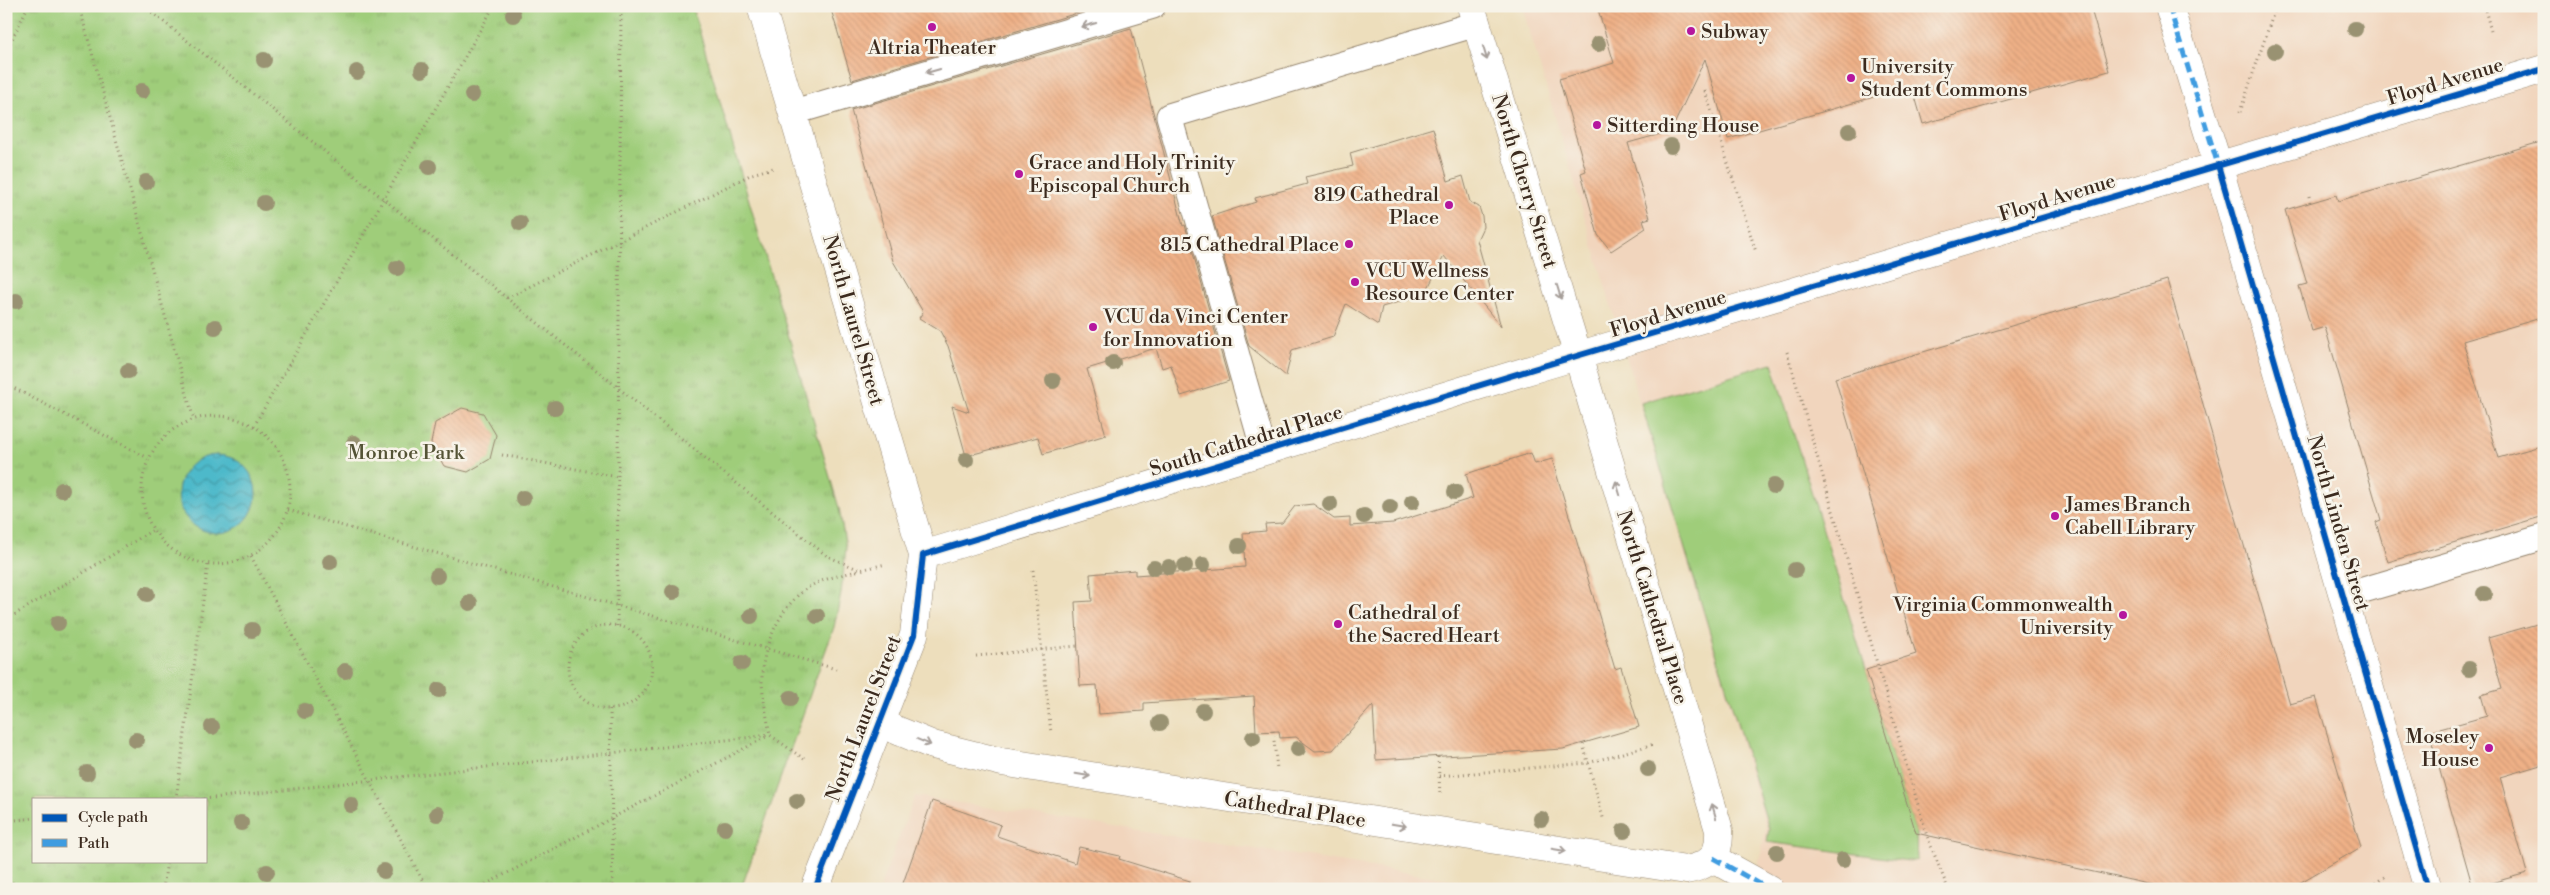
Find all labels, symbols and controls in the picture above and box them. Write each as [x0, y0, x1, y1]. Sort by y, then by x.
one-way arrow [1082, 20, 1098, 30]
place label: Subway [1701, 20, 1769, 45]
marker: Altria Theater [926, 21, 938, 33]
marker: Subway [1685, 25, 1697, 37]
place label: Altria Theater [867, 36, 996, 61]
one-way arrow [1481, 44, 1491, 60]
street label: Floyd Avenue [2384, 53, 2507, 112]
place label: University Student Commons [1861, 55, 2027, 103]
one-way arrow [926, 66, 942, 76]
marker: University Student Commons [1845, 72, 1857, 84]
street label: North Cherry Street [1485, 91, 1562, 272]
place label: Sitterding House [1607, 114, 1759, 139]
marker: Sitterding House [1591, 119, 1603, 131]
place label: Grace and Holy Trinity Episcopal Church [1029, 151, 1236, 199]
marker: Grace and Holy Trinity Episcopal Church [1013, 168, 1025, 180]
street label: Floyd Avenue [1996, 169, 2119, 228]
place label: 819 Cathedral Place [1314, 183, 1439, 231]
marker: 819 Cathedral Place [1443, 199, 1455, 211]
street label: North Laurel Street [816, 232, 889, 409]
place label: 815 Cathedral Place [1160, 233, 1339, 258]
marker: 815 Cathedral Place [1343, 238, 1355, 250]
place label: VCU Wellness Resource Center [1364, 259, 1515, 307]
marker: VCU Wellness Resource Center [1349, 276, 1361, 288]
one-way arrow [1554, 283, 1564, 299]
street label: Floyd Avenue [1607, 285, 1730, 344]
place label: VCU da Vinci Center for Innovation [1102, 305, 1288, 353]
marker: VCU da Vinci Center for Innovation [1087, 321, 1099, 333]
street label: South Cathedral Place [1147, 400, 1346, 483]
street label: North Linden Street [2300, 432, 2375, 614]
park label: Monroe Park [348, 441, 466, 466]
one-way arrow [1612, 480, 1622, 496]
place label: James Branch Cabell Library [2064, 493, 2196, 541]
street label: North Cathedral Place [1610, 507, 1693, 708]
marker: James Branch Cabell Library [2049, 510, 2061, 522]
place label: Virginia Commonwealth University [1892, 593, 2113, 641]
place label: Cathedral of the Sacred Heart [1348, 601, 1500, 649]
marker: Virginia Commonwealth University [2117, 609, 2129, 621]
marker: Cathedral of the Sacred Heart [1332, 618, 1344, 630]
street label: North Laurel Street [821, 632, 908, 805]
place label: Moseley House [2406, 725, 2479, 773]
one-way arrow [916, 737, 931, 747]
marker: Moseley House [2483, 742, 2495, 754]
one-way arrow [1074, 771, 1090, 781]
street label: Cathedral Place [1222, 787, 1367, 834]
legend [32, 798, 208, 862]
one-way arrow [1708, 804, 1718, 820]
text: Cycle path [78, 808, 148, 827]
one-way arrow [1390, 821, 1406, 831]
text: Path [78, 834, 110, 853]
one-way arrow [1551, 846, 1567, 856]

